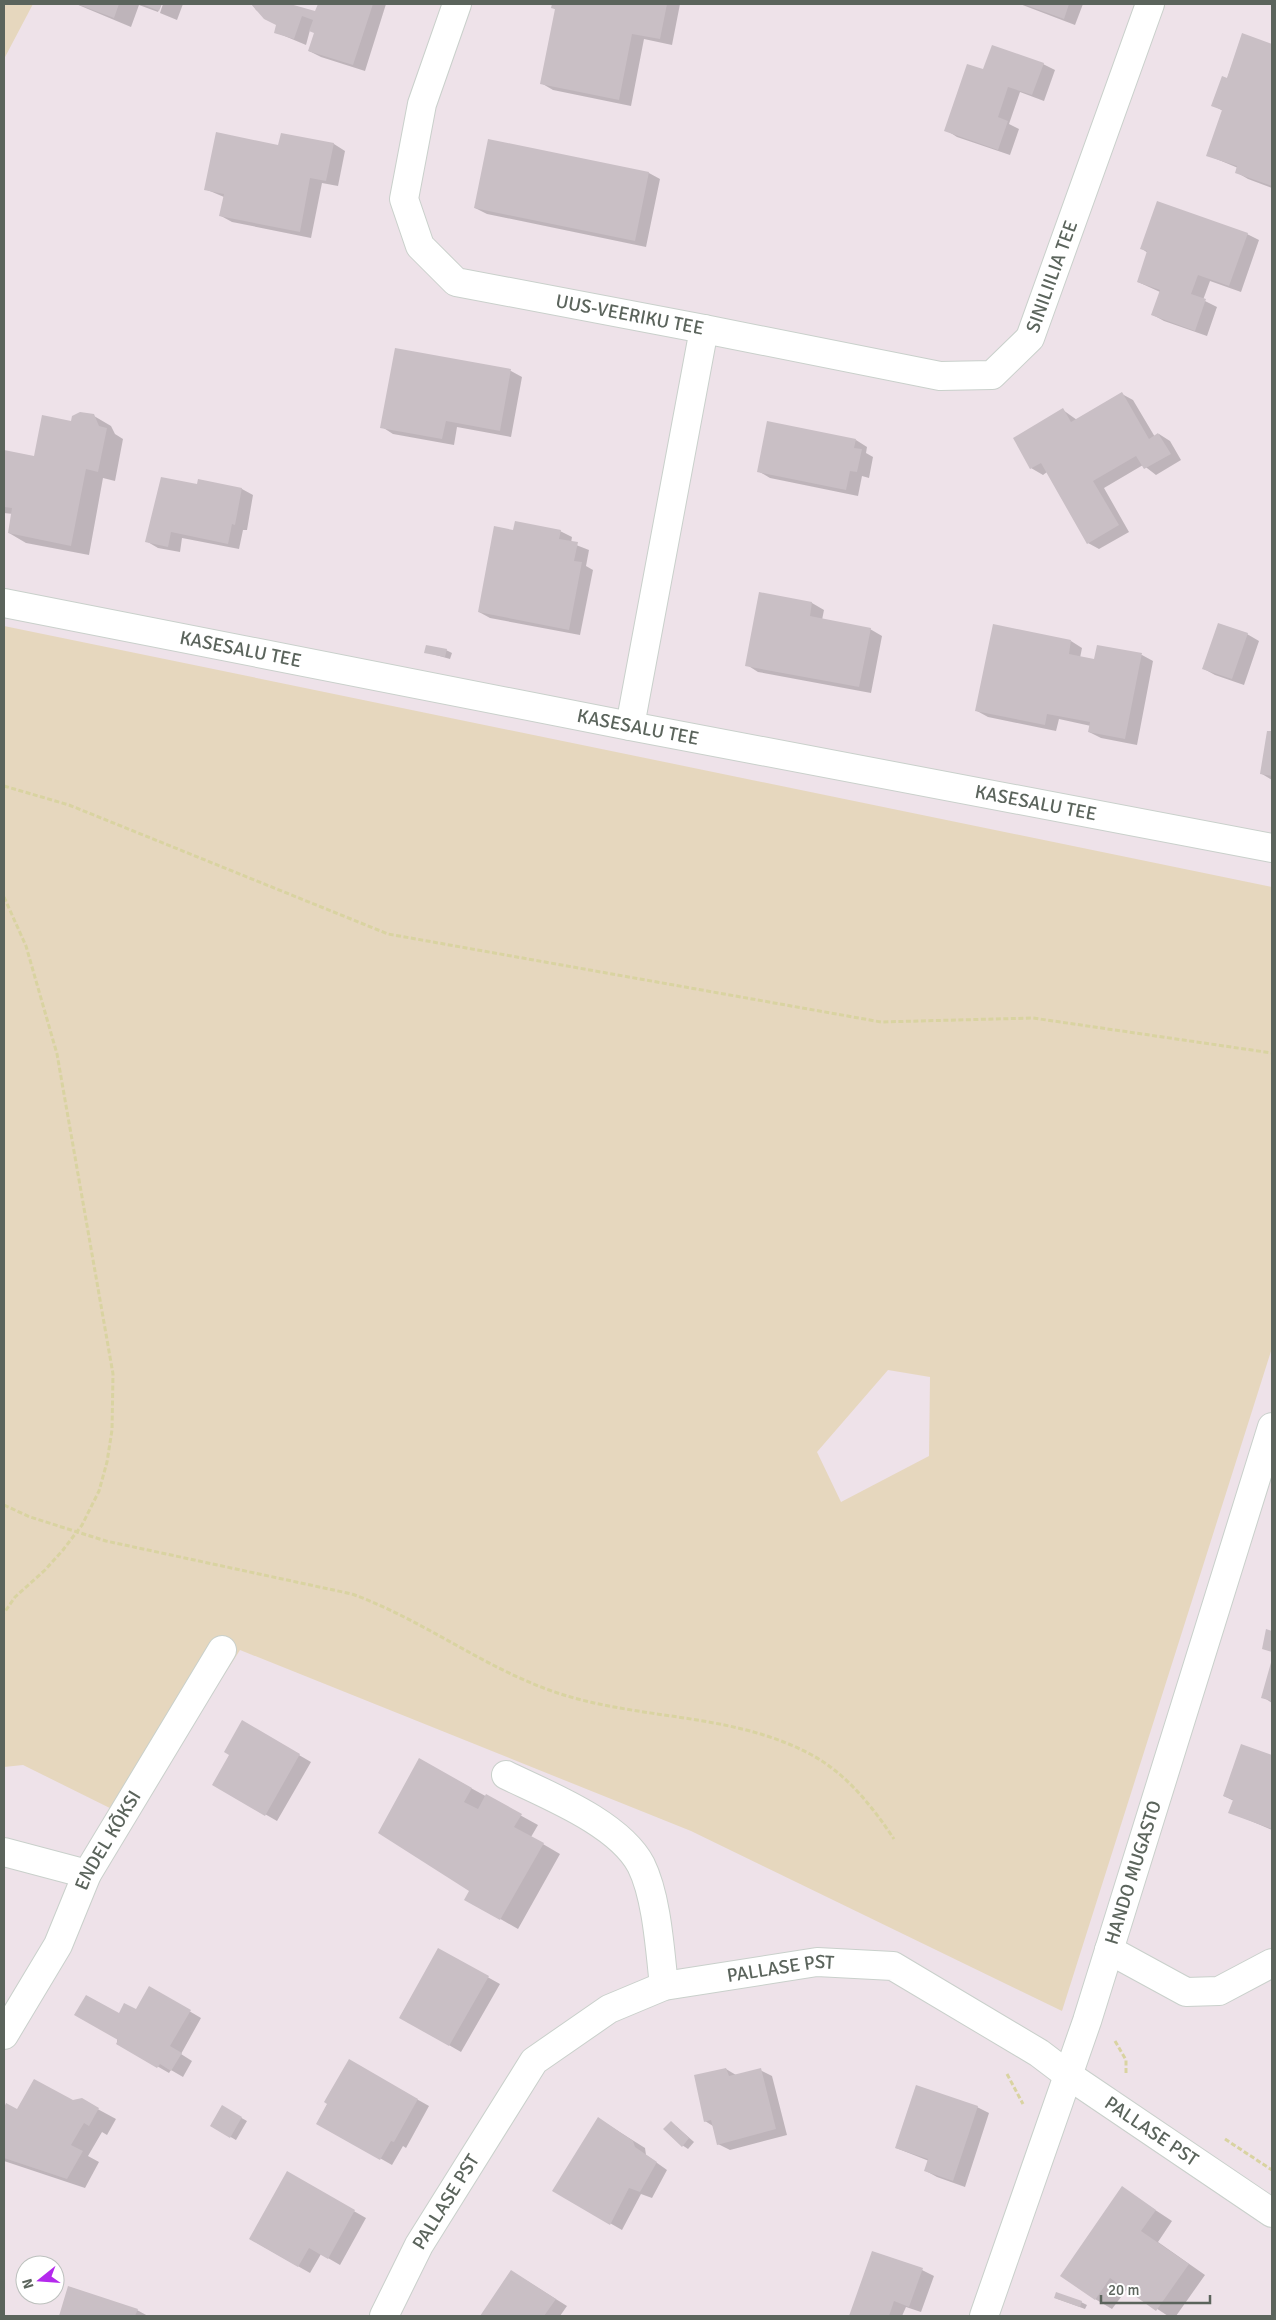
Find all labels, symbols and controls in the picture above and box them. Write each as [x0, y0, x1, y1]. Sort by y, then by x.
street label: SINILIILIA TEE [1021, 217, 1083, 336]
street label: UUS-VEERIKU TEE [554, 289, 706, 341]
street label: KASESALU TEE [177, 626, 303, 673]
street label: KASESALU TEE [575, 704, 701, 751]
street label: KASESALU TEE [973, 780, 1099, 826]
street label: ENDEL KÕKSI [70, 1786, 146, 1894]
street label: HANDO MUGASTO [1100, 1798, 1167, 1947]
street label: PALLASE PST [725, 1950, 835, 1988]
street label: PALLASE PST [1100, 2091, 1203, 2172]
street label: PALLASE PST [407, 2149, 485, 2254]
north arrow [15, 2255, 65, 2305]
scale bar [1101, 2272, 1210, 2304]
text: N [18, 2277, 38, 2291]
text: 20 m [1108, 2281, 1139, 2299]

